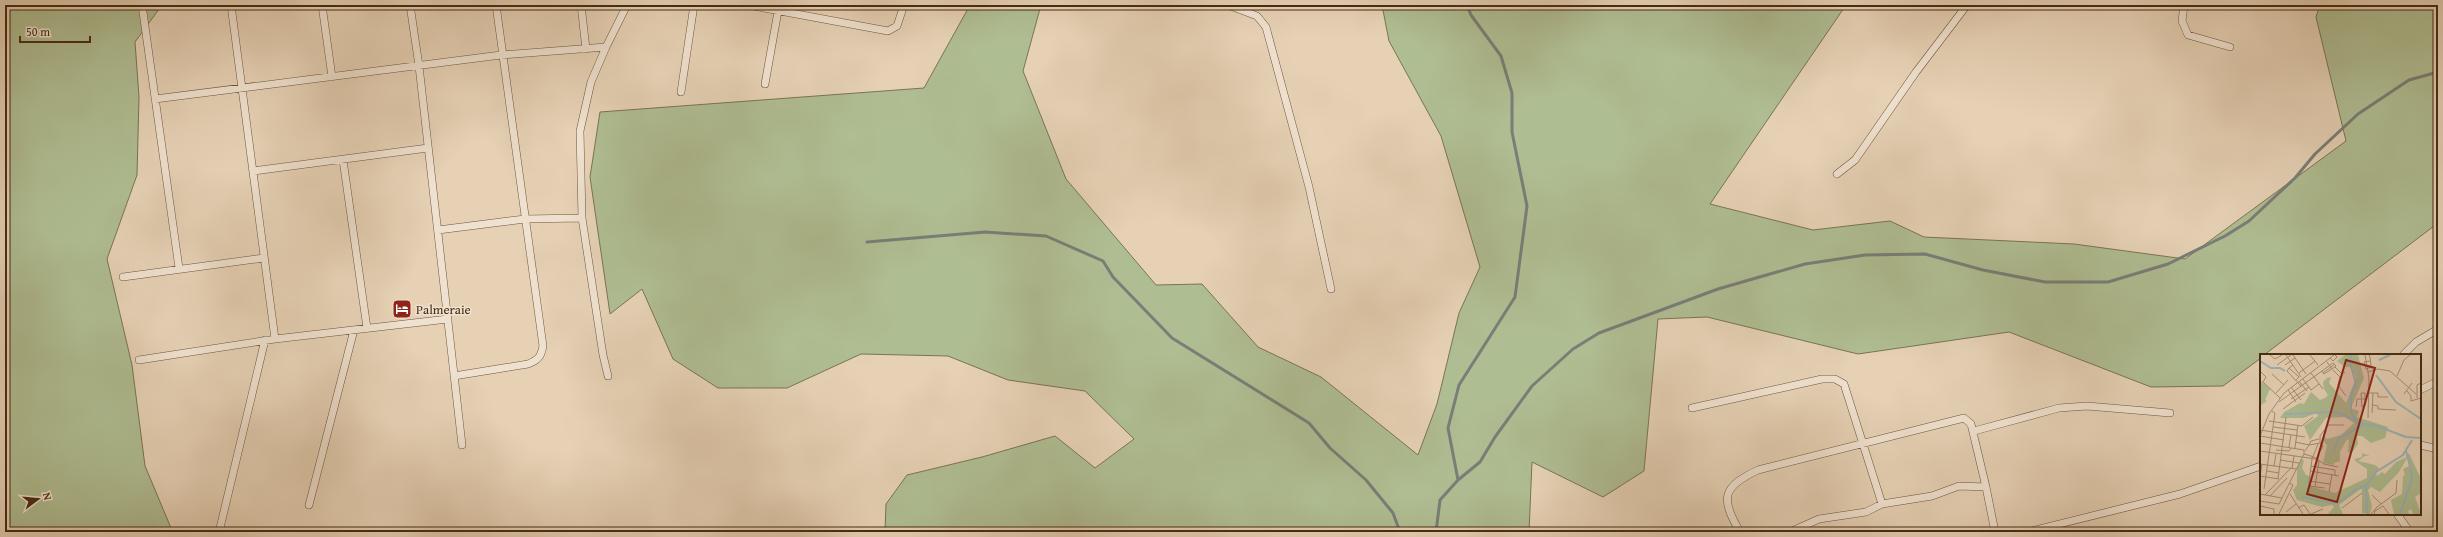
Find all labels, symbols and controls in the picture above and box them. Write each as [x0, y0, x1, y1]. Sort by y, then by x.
scale bar [20, 18, 90, 44]
text: 50 m [26, 23, 50, 40]
hotel icon: Palmeraie [391, 298, 413, 320]
place label: Palmeraie [416, 300, 471, 319]
inset map [2260, 354, 2421, 515]
north arrow [18, 479, 58, 519]
text: N [39, 491, 56, 503]

